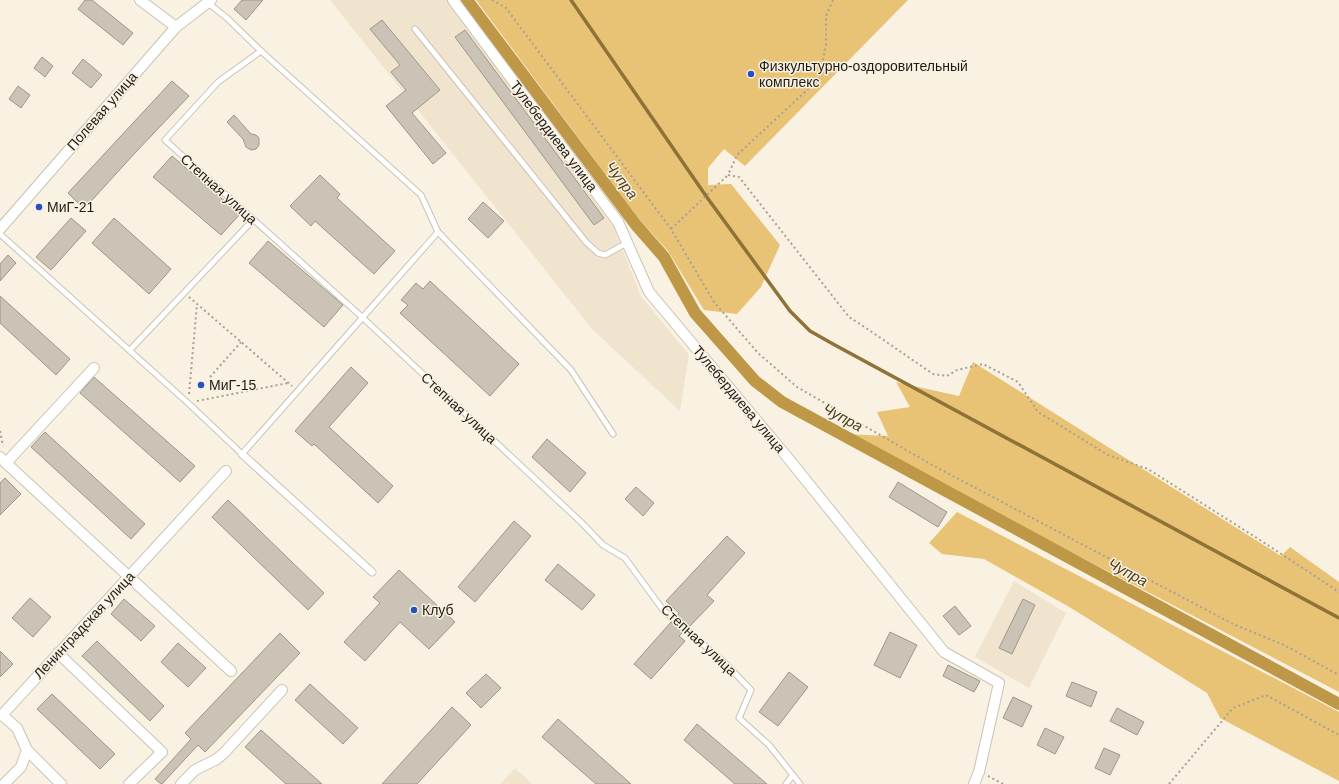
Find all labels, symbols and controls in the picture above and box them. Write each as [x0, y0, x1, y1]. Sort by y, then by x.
place label: Физкультурно-оздоровительный комплекс [759, 58, 968, 90]
street label: Полевая улица [64, 68, 140, 153]
marker: Физкультурно-оздоровительный комплекс [746, 69, 756, 79]
street label: Тулебердиева улица [507, 77, 601, 195]
street label: Степная улица [178, 151, 261, 228]
water label: Чупра [602, 158, 642, 202]
place label: МиГ-21 [47, 199, 95, 215]
marker: МиГ-21 [34, 202, 44, 212]
street label: Тулебердиева улица [690, 342, 789, 456]
street label: Степная улица [418, 369, 500, 447]
place label: МиГ-15 [209, 377, 257, 393]
marker: МиГ-15 [196, 380, 206, 390]
water label: Чупра [820, 400, 866, 434]
water label: Чупра [1105, 555, 1151, 589]
street label: Ленинградская улица [30, 568, 138, 682]
street label: Степная улица [658, 601, 740, 679]
place label: Клуб [422, 602, 454, 618]
marker: Клуб [409, 605, 419, 615]

